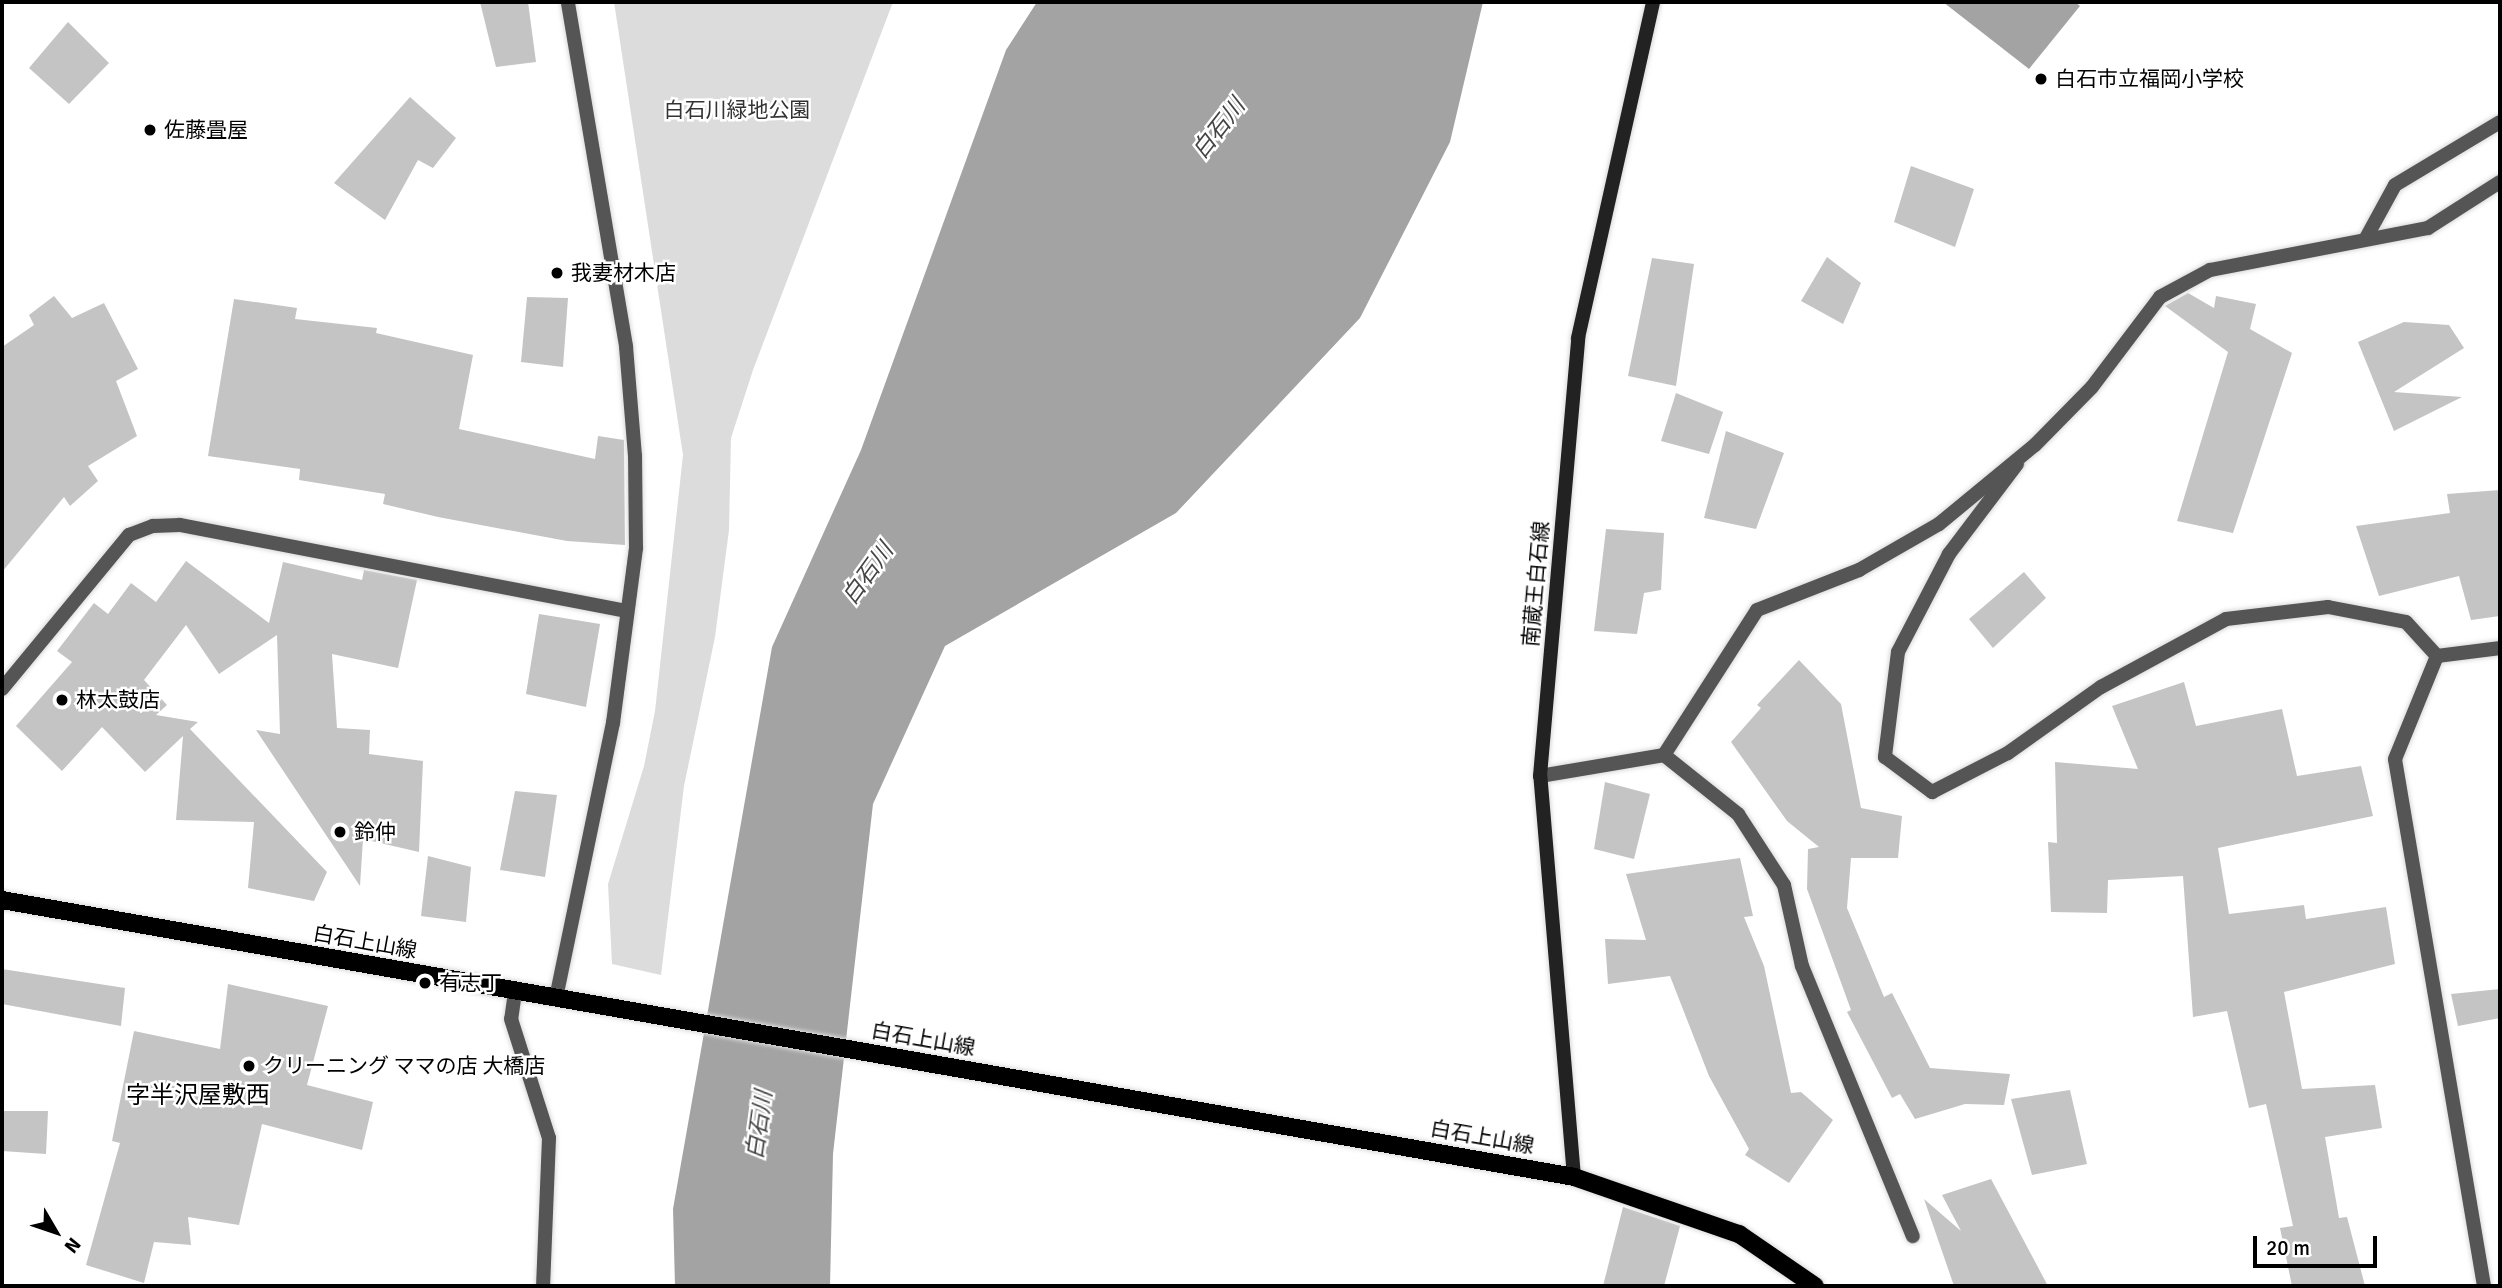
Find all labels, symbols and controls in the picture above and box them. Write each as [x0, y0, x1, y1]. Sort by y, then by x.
place label: 白石市立福岡小学校 [2055, 66, 2244, 92]
marker: 白石市立福岡小学校 [2033, 71, 2049, 87]
water label: 白石川 [1187, 93, 1251, 165]
park label: 白石川緑地公園 [664, 97, 810, 123]
place label: 佐藤畳屋 [164, 117, 248, 143]
marker: 佐藤畳屋 [142, 122, 158, 138]
place label: 我妻材木店 [571, 260, 676, 286]
marker: 我妻材木店 [549, 265, 565, 281]
street label: 南蔵王白石線 [1518, 520, 1554, 648]
water label: 白石川 [837, 538, 899, 610]
place label: 林太鼓店 [76, 687, 160, 713]
marker: 林太鼓店 [54, 692, 70, 708]
place label: 鈴仲 [354, 819, 396, 845]
marker: 鈴仲 [332, 824, 348, 840]
street label: 白石上山線 [311, 920, 419, 964]
place label: 有志丁 [439, 970, 502, 996]
marker: 有志丁 [417, 975, 433, 991]
street label: 白石上山線 [869, 1017, 977, 1061]
place label: クリーニング ママの店 大橋店 [263, 1053, 545, 1079]
marker: クリーニング ママの店 大橋店 [241, 1058, 257, 1074]
district label: 字半沢屋敷西 [126, 1082, 270, 1110]
water label: 白石川 [742, 1089, 778, 1161]
street label: 白石上山線 [1428, 1115, 1536, 1159]
north arrow [21, 1197, 91, 1267]
scale bar [2257, 1222, 2381, 1266]
text: N [59, 1233, 86, 1258]
text: 20 m [2266, 1235, 2310, 1261]

